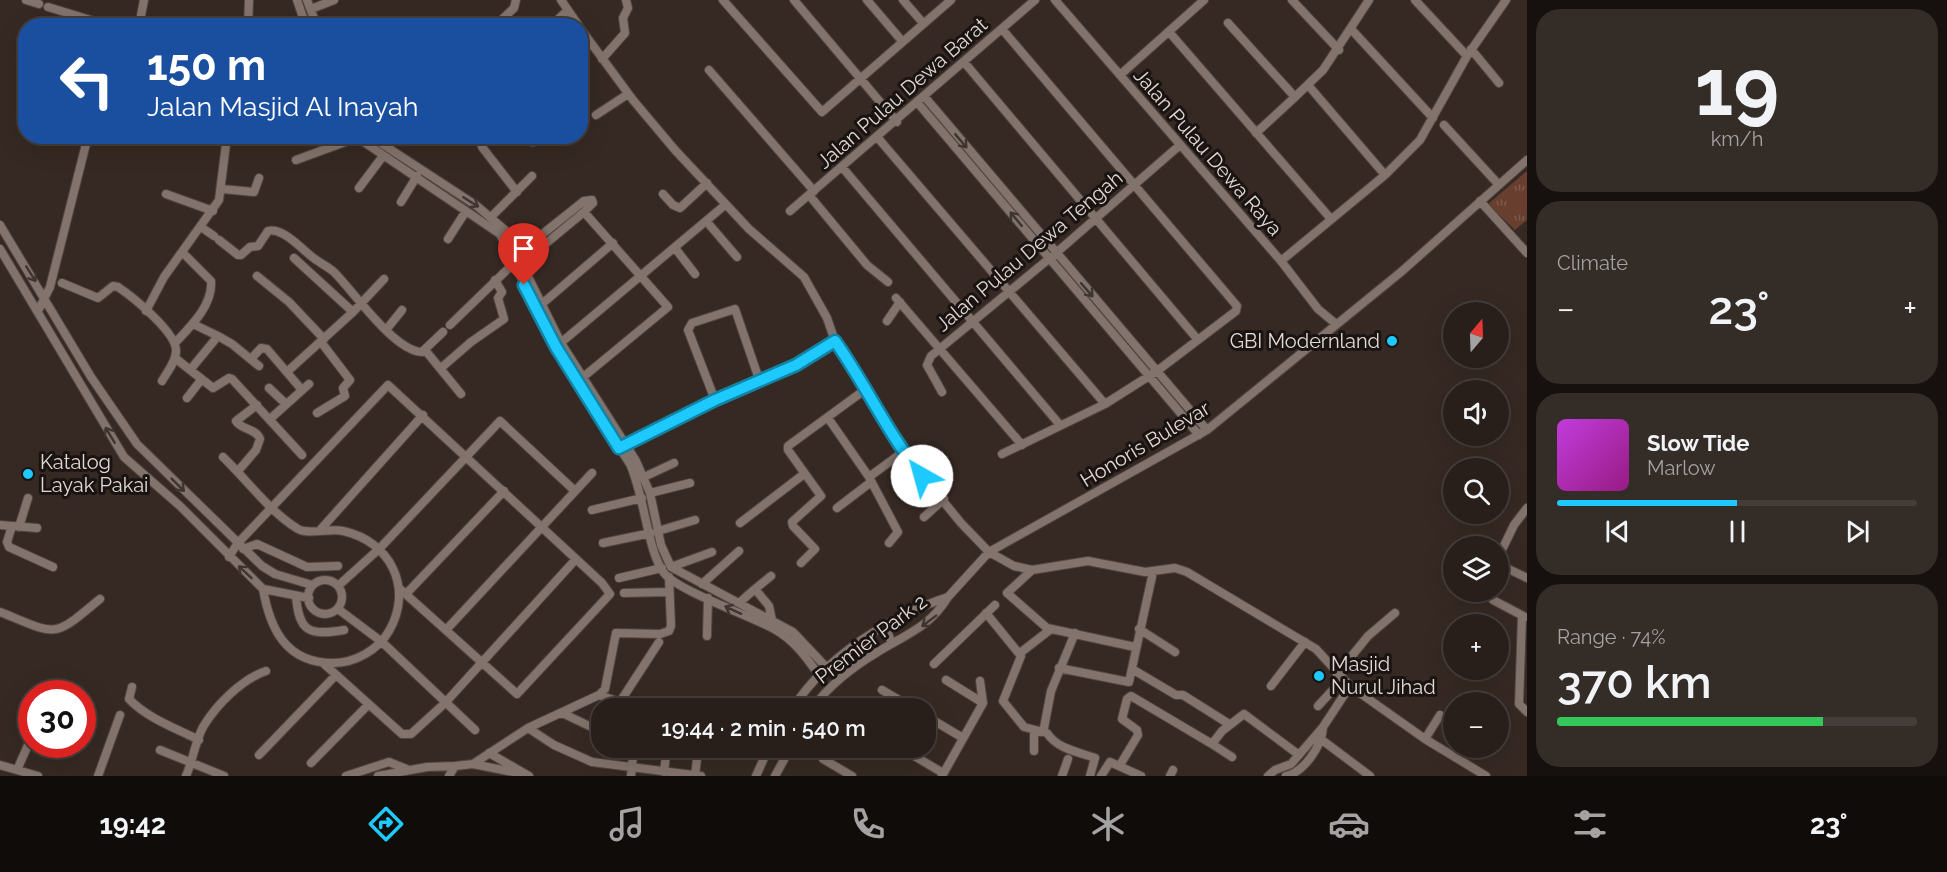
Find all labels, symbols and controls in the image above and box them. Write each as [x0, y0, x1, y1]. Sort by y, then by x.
street label: Jalan Pulau Dewa Barat [812, 12, 992, 173]
text: 150 m [147, 41, 266, 90]
icon: left [48, 42, 126, 120]
text: 19 [1695, 42, 1779, 133]
street label: Jalan Pulau Dewa Raya [1129, 63, 1287, 241]
text: Jalan Masjid Al Inayah [147, 91, 418, 122]
text: km/h [1711, 127, 1763, 151]
one-way arrow [954, 133, 968, 148]
street label: Jalan Pulau Dewa Tengah [931, 166, 1127, 336]
one-way arrow [462, 196, 479, 208]
one-way arrow [1009, 211, 1022, 227]
pin [498, 223, 549, 285]
icon: arrive [507, 232, 540, 265]
text: Climate [1557, 251, 1628, 275]
one-way arrow [25, 266, 38, 283]
one-way arrow [1080, 282, 1094, 297]
text: 23° [1709, 282, 1770, 335]
text: − [1557, 289, 1575, 328]
text: + [1903, 289, 1917, 328]
north arrow [1443, 302, 1509, 368]
map controls [1443, 302, 1509, 758]
place label: GBI Modernland [1230, 329, 1380, 353]
marker: GBI Modernland [1385, 334, 1399, 348]
button: sound [1443, 380, 1509, 446]
street label: Honoris Bulevar [1076, 396, 1214, 492]
one-way arrow [104, 427, 116, 444]
text: Slow Tide [1647, 430, 1749, 456]
position arrow [890, 444, 954, 508]
place label: Katalog Layak Pakai [40, 450, 148, 497]
text: Marlow [1647, 456, 1716, 480]
button: search [1443, 458, 1509, 524]
marker: Katalog Layak Pakai [21, 467, 35, 481]
one-way arrow [170, 477, 185, 492]
icon: previous [1601, 515, 1634, 548]
icon: pause [1721, 515, 1754, 548]
icon: next [1841, 515, 1874, 548]
button: layers [1443, 536, 1509, 602]
one-way arrow [237, 565, 252, 579]
street label: Premier Park 2 [811, 589, 931, 689]
one-way arrow [724, 603, 742, 615]
button: + [1443, 614, 1509, 680]
one-way arrow [921, 615, 937, 627]
text: Range · 74% [1557, 625, 1665, 649]
place label: Masjid Nurul Jihad [1331, 652, 1436, 699]
text: 370 km [1557, 656, 1712, 709]
marker: Masjid Nurul Jihad [1312, 669, 1326, 683]
speed limit sign: 30 [18, 680, 96, 758]
button: − [1443, 692, 1509, 758]
text: 19:44 · 2 min · 540 m [661, 715, 866, 741]
icon: directions [365, 803, 407, 845]
icon: music [606, 803, 648, 845]
icon: phone [847, 803, 889, 845]
icon: climate [1087, 803, 1129, 845]
icon: car [1328, 803, 1370, 845]
icon: filters [1569, 803, 1611, 845]
text: 19:42 [99, 809, 166, 840]
text: 23° [1810, 809, 1848, 840]

